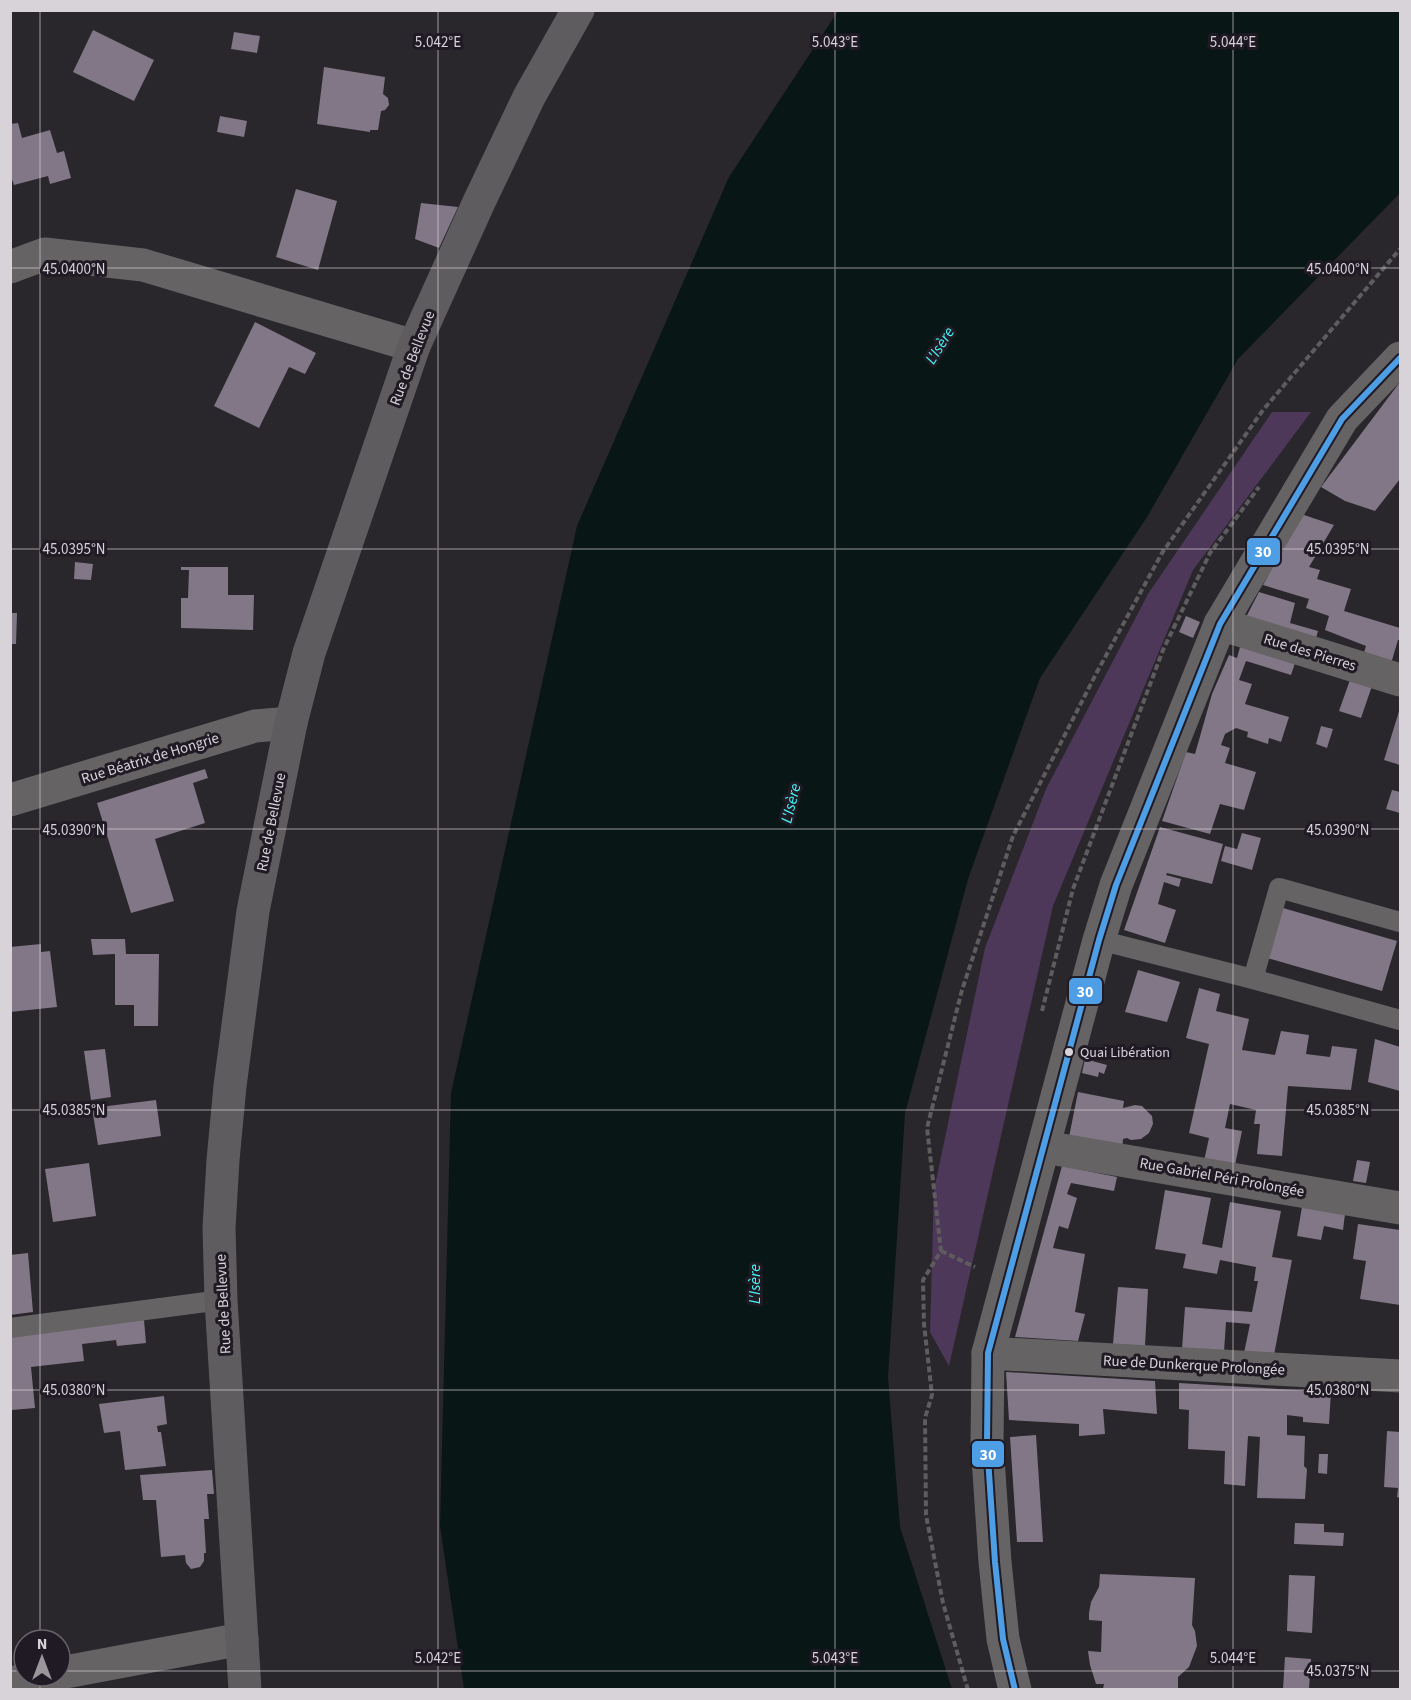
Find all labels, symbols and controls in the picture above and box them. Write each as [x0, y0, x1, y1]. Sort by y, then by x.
text: 5.042°E [415, 32, 461, 53]
text: 5.043°E [812, 32, 858, 53]
text: 5.044°E [1210, 32, 1256, 53]
text: 45.0400°N [42, 259, 106, 280]
text: 45.0400°N [1306, 259, 1370, 280]
street label: Rue de Bellevue [385, 308, 440, 409]
water label: L'Isère [920, 322, 960, 368]
line badge: 30 [1246, 537, 1281, 566]
text: 45.0395°N [42, 539, 106, 560]
text: 45.0395°N [1306, 539, 1370, 560]
text: 30 [1255, 541, 1271, 563]
street label: Rue des Pierres [1261, 628, 1359, 677]
street label: Rue Béatrix de Hongrie [79, 728, 222, 789]
street label: Rue de Bellevue [252, 771, 291, 873]
water label: L'Isère [775, 781, 807, 825]
text: 45.0390°N [42, 820, 106, 841]
text: 45.0390°N [1306, 820, 1370, 841]
line badge: 30 [1068, 977, 1103, 1005]
text: 30 [1077, 981, 1093, 1003]
place label: Quai Libération [1080, 1043, 1170, 1063]
marker: Quai Libération [1063, 1046, 1075, 1058]
text: 45.0385°N [42, 1100, 106, 1121]
text: 45.0385°N [1306, 1100, 1370, 1121]
street label: Rue Gabriel Péri Prolongée [1138, 1153, 1306, 1202]
street label: Rue de Bellevue [210, 1254, 237, 1354]
water label: L'Isère [744, 1264, 766, 1304]
street label: Rue de Dunkerque Prolongée [1102, 1350, 1285, 1381]
text: 45.0380°N [42, 1380, 106, 1401]
text: 45.0380°N [1306, 1380, 1370, 1401]
line badge: 30 [971, 1440, 1005, 1468]
text: 30 [980, 1444, 996, 1466]
north arrow [12, 1628, 72, 1688]
text: N [37, 1633, 47, 1655]
text: 5.042°E [415, 1648, 461, 1669]
text: 5.043°E [812, 1648, 858, 1669]
text: 5.044°E [1210, 1648, 1256, 1669]
text: 45.0375°N [1306, 1661, 1370, 1682]

